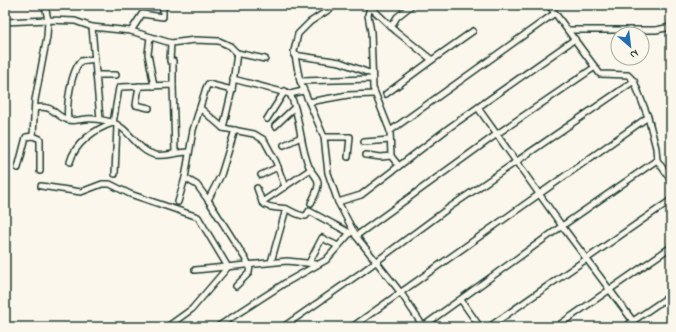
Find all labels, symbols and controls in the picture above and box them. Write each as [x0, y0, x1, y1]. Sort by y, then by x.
north arrow [610, 26, 650, 66]
text: N [627, 45, 641, 63]

